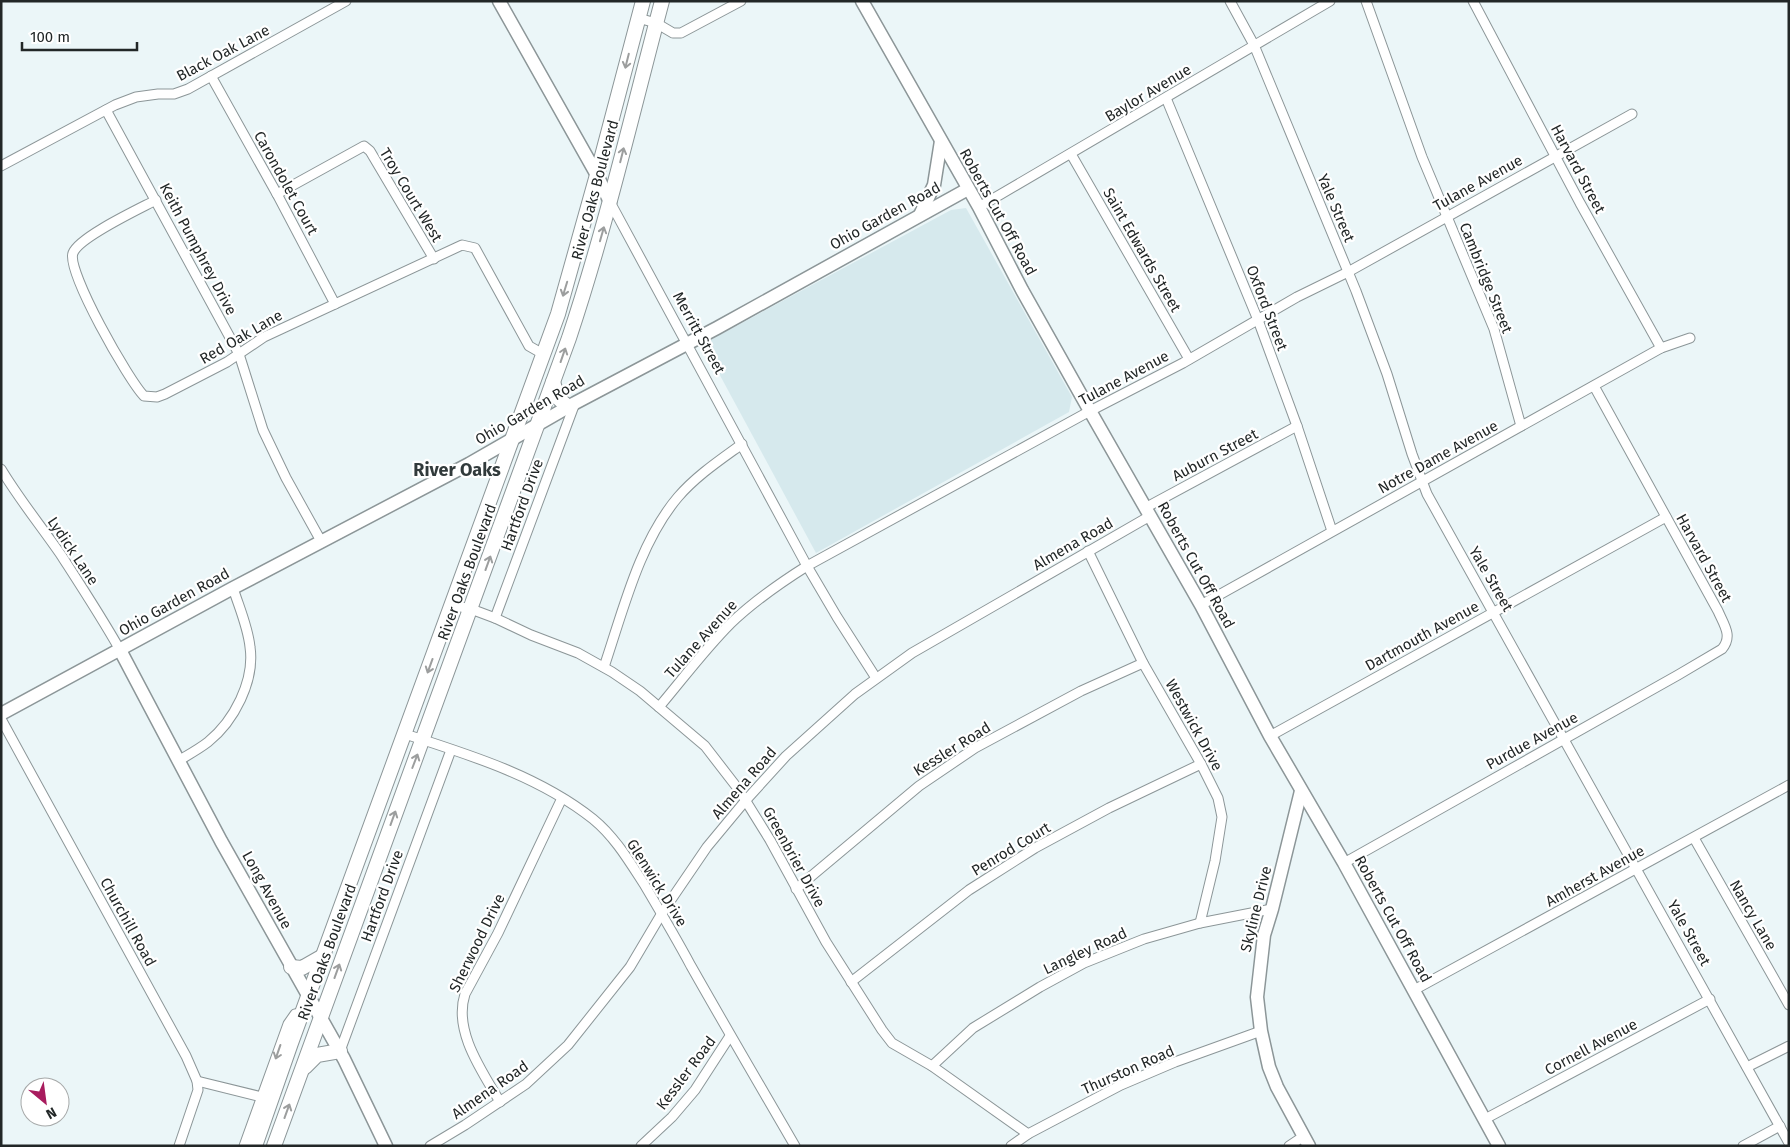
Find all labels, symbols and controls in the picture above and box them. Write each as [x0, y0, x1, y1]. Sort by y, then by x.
scale bar [22, 20, 138, 52]
street label: Black Oak Lane [173, 21, 273, 85]
text: 100 m [30, 28, 70, 46]
one-way arrow [622, 53, 631, 69]
street label: Baylor Avenue [1102, 60, 1194, 126]
street label: River Oaks Boulevard [568, 118, 622, 262]
street label: Harvard Street [1547, 121, 1609, 217]
street label: Carondolet Court [250, 128, 322, 238]
street label: Troy Court West [376, 145, 446, 246]
street label: Roberts Cut Off Road [956, 145, 1040, 279]
one-way arrow [618, 148, 627, 164]
street label: Tulane Avenue [1430, 151, 1526, 215]
street label: Yale Street [1314, 171, 1359, 245]
street label: Ohio Garden Road [827, 178, 943, 254]
street label: Keith Pumphrey Drive [156, 180, 240, 318]
street label: Saint Edwards Street [1099, 185, 1185, 316]
street label: Cambridge Street [1456, 220, 1517, 336]
one-way arrow [597, 226, 607, 242]
street label: Oxford Street [1242, 263, 1292, 354]
one-way arrow [560, 281, 570, 297]
street label: Merritt Street [669, 289, 729, 378]
street label: Red Oak Lane [196, 306, 286, 368]
one-way arrow [559, 347, 568, 363]
street label: Tulane Avenue [1076, 347, 1172, 409]
street label: Ohio Garden Road [472, 371, 588, 449]
street label: Notre Dame Avenue [1375, 417, 1501, 497]
street label: Auburn Street [1169, 425, 1261, 485]
street label: Hartford Drive [497, 457, 547, 553]
district label: River Oaks [413, 459, 501, 481]
street label: Roberts Cut Off Road [1154, 498, 1238, 632]
street label: River Oaks Boulevard [434, 501, 500, 643]
street label: Harvard Street [1672, 511, 1736, 606]
street label: Lydick Lane [44, 514, 102, 588]
street label: Almena Road [1030, 514, 1116, 574]
street label: Yale Street [1465, 543, 1517, 615]
one-way arrow [484, 556, 493, 572]
street label: Ohio Garden Road [116, 564, 232, 640]
street label: Tulane Avenue [661, 596, 741, 682]
street label: Dartmouth Avenue [1362, 597, 1482, 675]
one-way arrow [425, 658, 434, 673]
street label: Westwick Drive [1161, 676, 1227, 774]
street label: Purdue Avenue [1483, 708, 1581, 774]
street label: Kessler Road [910, 718, 994, 780]
street label: Almena Road [708, 743, 780, 823]
one-way arrow [411, 754, 420, 769]
street label: Greenbrier Drive [759, 804, 829, 910]
one-way arrow [389, 811, 398, 826]
street label: Penrod Court [968, 818, 1054, 880]
street label: Glenwick Drive [623, 836, 691, 930]
street label: Amherst Avenue [1542, 841, 1648, 911]
street label: Long Avenue [238, 848, 296, 932]
street label: Hartford Drive [357, 848, 407, 944]
street label: Roberts Cut Off Road [1351, 852, 1435, 986]
street label: Skyline Drive [1237, 864, 1275, 954]
street label: Churchill Road [96, 874, 160, 970]
street label: Nancy Lane [1726, 877, 1780, 953]
street label: River Oaks Boulevard [294, 881, 360, 1023]
street label: Sherwood Drive [445, 891, 509, 995]
street label: Yale Street [1664, 897, 1715, 969]
street label: Langley Road [1040, 924, 1130, 978]
one-way arrow [333, 964, 342, 979]
street label: Cornell Avenue [1542, 1015, 1640, 1079]
street label: Kessler Road [652, 1033, 720, 1113]
street label: Thurston Road [1079, 1042, 1177, 1098]
one-way arrow [273, 1043, 282, 1059]
street label: Almena Road [448, 1057, 532, 1123]
north arrow [20, 1077, 70, 1127]
text: N [43, 1103, 59, 1123]
one-way arrow [283, 1104, 292, 1119]

